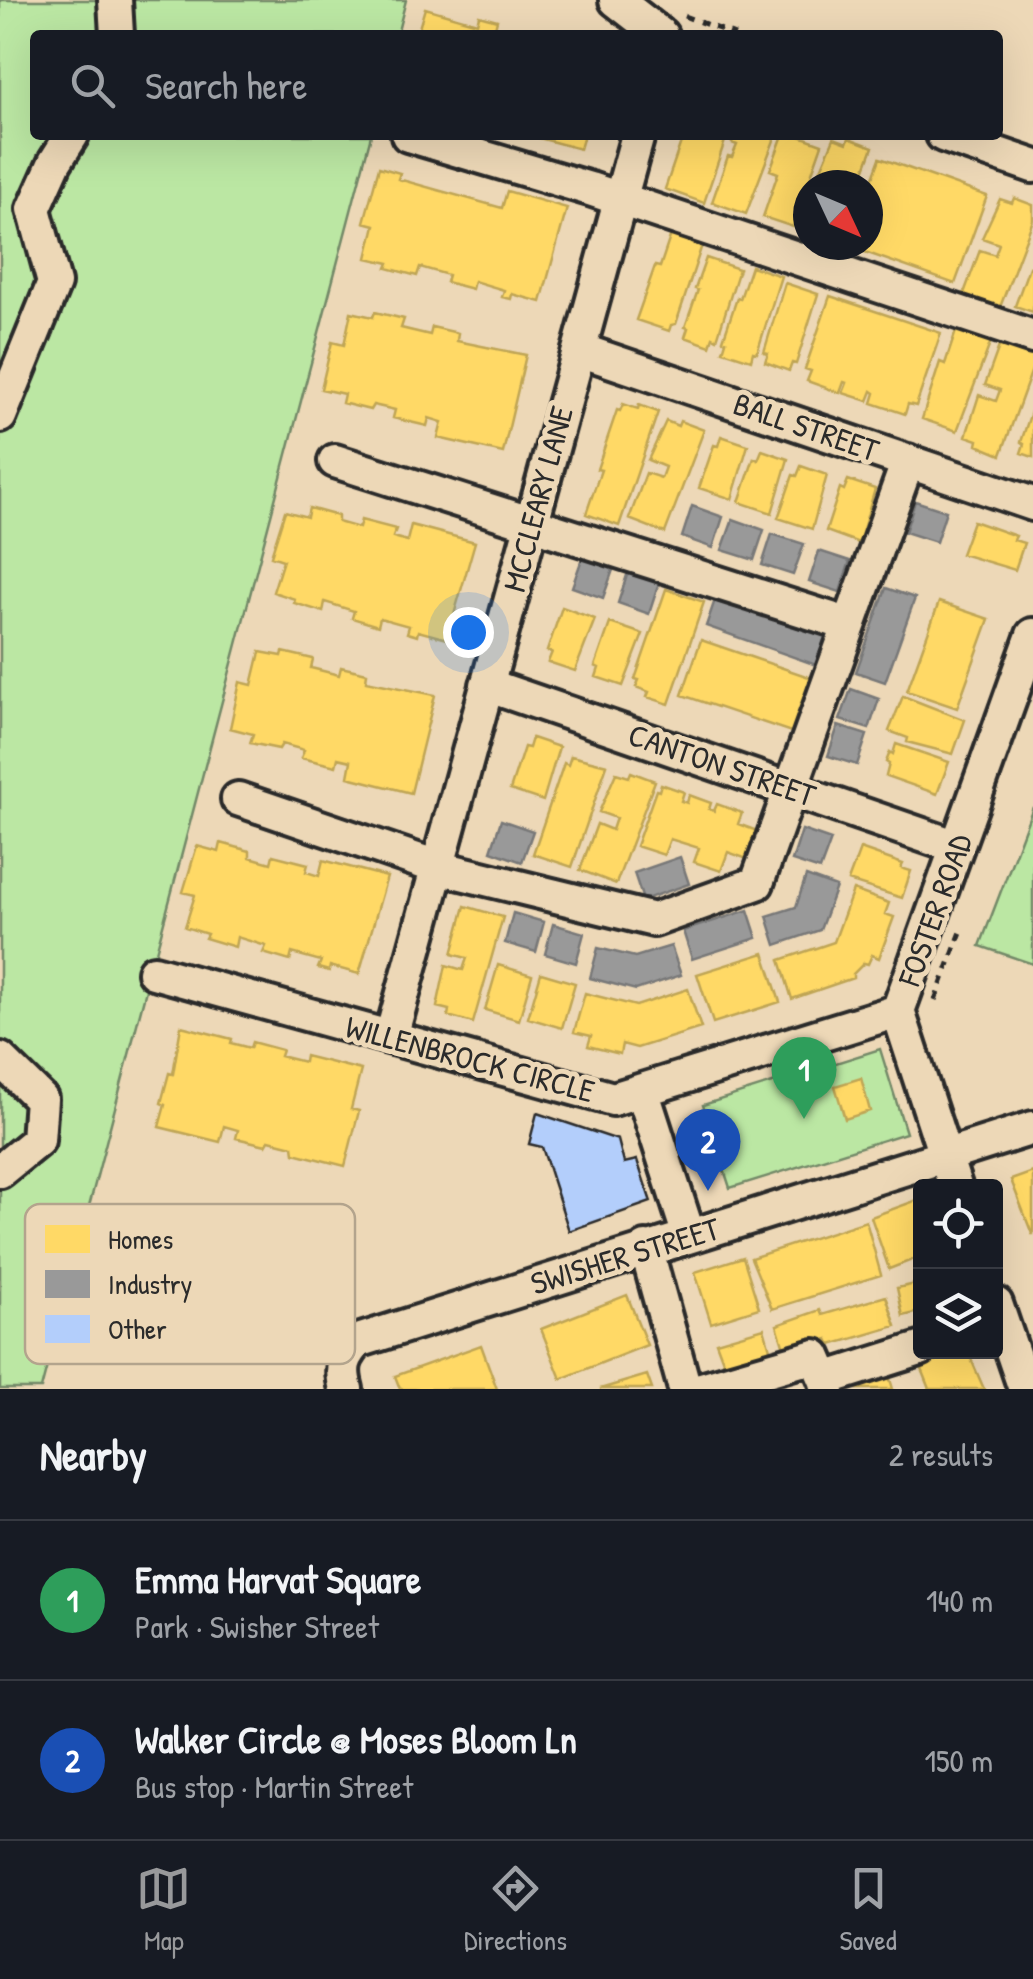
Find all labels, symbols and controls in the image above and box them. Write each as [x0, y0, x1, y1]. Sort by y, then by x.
search box [30, 30, 1003, 140]
icon: search [65, 58, 120, 113]
text: Search here [145, 59, 307, 111]
north arrow [793, 170, 883, 260]
street label: BALL STREET [728, 382, 885, 472]
street label: MCCLEARY LANE [492, 401, 583, 596]
your location [443, 607, 494, 658]
street label: CANTON STREET [623, 712, 822, 817]
street label: FOSTER ROAD [887, 828, 982, 993]
street label: WILLENBROCK CIRCLE [341, 1005, 599, 1112]
pin: 1 [772, 1036, 836, 1119]
pin: 2 [676, 1108, 740, 1191]
map controls [913, 1179, 1003, 1359]
button: locate [913, 1179, 1003, 1269]
legend [25, 1204, 355, 1364]
street label: SWISHER STREET [525, 1206, 725, 1305]
text: Homes [108, 1220, 173, 1258]
text: Industry [108, 1265, 193, 1303]
button: layers [913, 1269, 1003, 1359]
text: Other [108, 1310, 167, 1348]
text: Nearby [40, 1426, 147, 1483]
text: 2 results [889, 1433, 993, 1476]
text: Emma Harvat Square [135, 1553, 421, 1605]
text: 1 [67, 1579, 78, 1622]
text: 140 m [926, 1579, 993, 1622]
text: Park · Swisher Street [135, 1605, 379, 1648]
text: Walker Circle @ Moses Bloom Ln [135, 1713, 577, 1765]
text: 2 [65, 1739, 80, 1782]
text: 150 m [924, 1739, 993, 1782]
text: Bus stop · Martin Street [135, 1765, 413, 1808]
tab: Map [136, 1861, 191, 1959]
tab: Directions [464, 1861, 567, 1959]
tab: Saved [840, 1861, 897, 1959]

